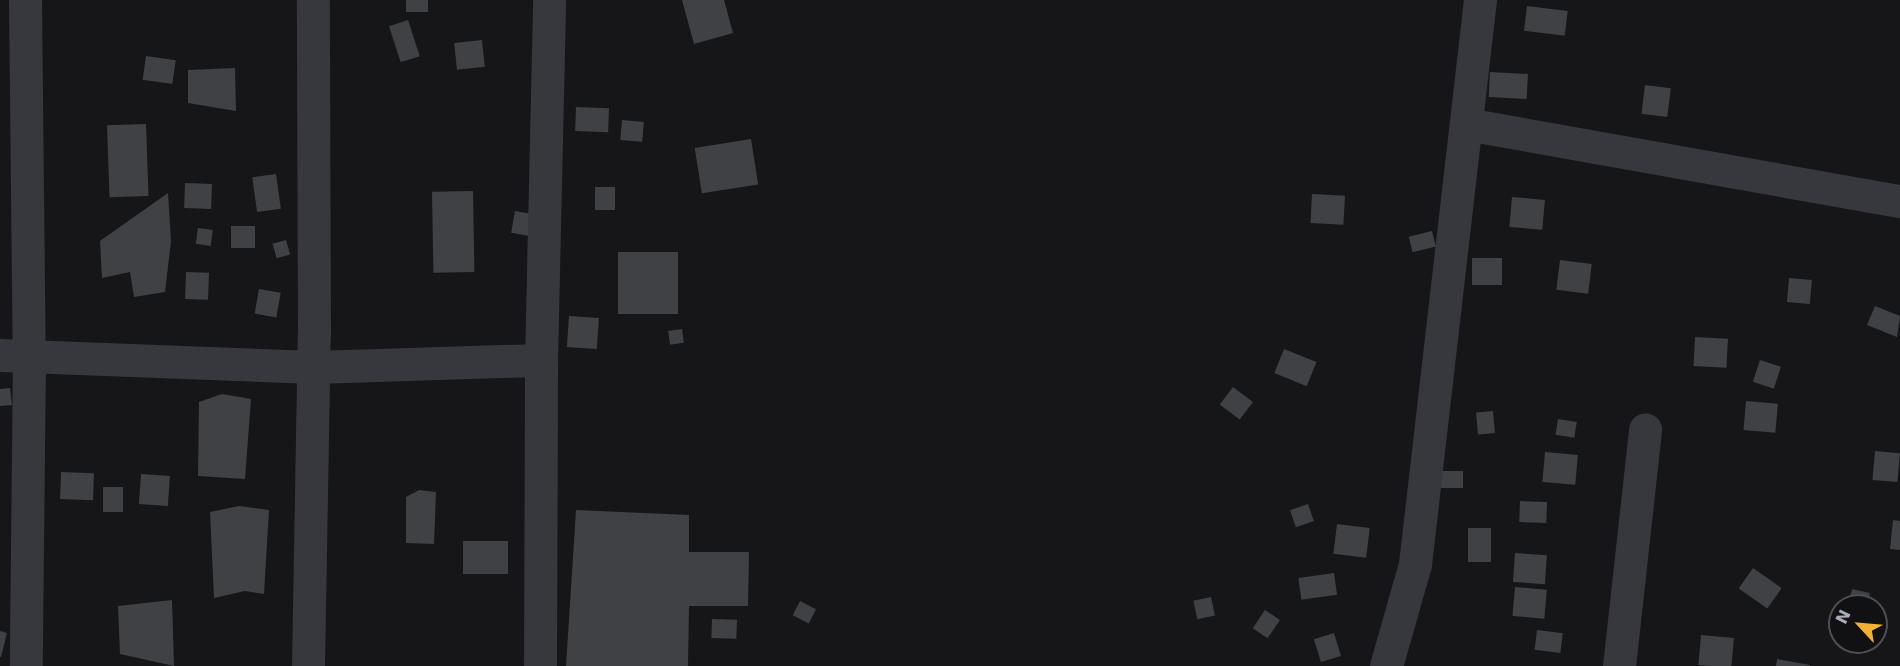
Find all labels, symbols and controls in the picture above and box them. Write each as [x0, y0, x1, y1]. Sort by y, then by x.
north arrow [1828, 594, 1888, 654]
text: N [1832, 607, 1855, 627]

